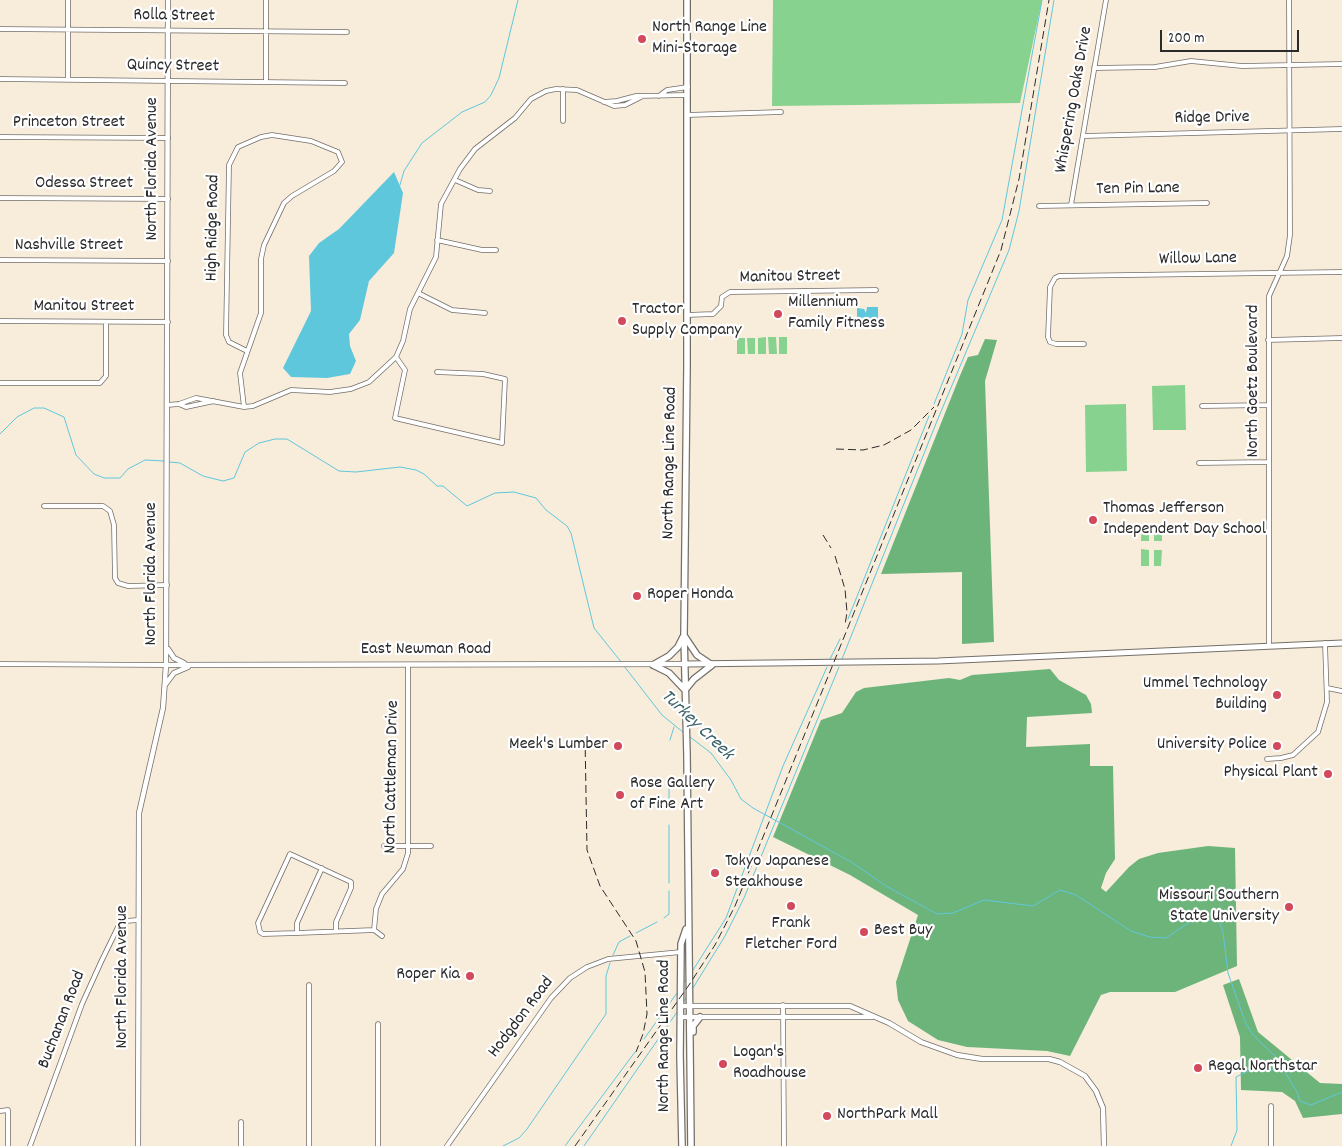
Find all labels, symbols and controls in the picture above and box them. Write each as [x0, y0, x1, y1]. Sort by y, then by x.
street label: Rolla Street [133, 5, 215, 29]
place label: North Range Line Mini-Storage [652, 18, 767, 60]
scale bar [1162, 20, 1301, 52]
street label: Whispering Oaks Drive [1051, 25, 1099, 175]
text: 200 m [1168, 28, 1205, 50]
marker: North Range Line Mini-Storage [636, 33, 648, 45]
street label: Quincy Street [127, 55, 219, 79]
street label: North Florida Avenue [143, 97, 165, 241]
street label: Ridge Drive [1174, 108, 1250, 130]
street label: Princeton Street [13, 113, 125, 135]
street label: Odessa Street [35, 174, 133, 196]
street label: High Ridge Road [202, 174, 226, 282]
street label: Ten Pin Lane [1096, 178, 1180, 202]
street label: Nashville Street [15, 236, 123, 258]
street label: Willow Lane [1159, 249, 1237, 271]
street label: Manitou Street [739, 266, 841, 290]
place label: Millennium Family Fitness [788, 293, 885, 336]
street label: Manitou Street [34, 297, 134, 319]
place label: Tractor Supply Company [632, 300, 742, 342]
street label: North Goetz Boulevard [1244, 305, 1266, 457]
marker: Millennium Family Fitness [772, 308, 784, 320]
marker: Tractor Supply Company [616, 315, 628, 327]
street label: North Range Line Road [659, 386, 683, 540]
place label: Thomas Jefferson Independent Day School [1103, 499, 1266, 542]
street label: North Florida Avenue [142, 502, 164, 646]
marker: Thomas Jefferson Independent Day School [1087, 514, 1099, 526]
place label: Roper Honda [647, 585, 733, 607]
marker: Roper Honda [631, 590, 643, 602]
street label: East Newman Road [361, 640, 491, 662]
place label: Ummel Technology Building [1143, 674, 1267, 716]
water label: Turkey Creek [655, 686, 737, 766]
marker: Ummel Technology Building [1271, 689, 1283, 701]
street label: North Cattleman Drive [381, 700, 405, 854]
place label: Meek's Lumber [509, 735, 608, 757]
place label: University Police [1157, 735, 1267, 757]
marker: Meek's Lumber [612, 740, 624, 752]
marker: University Police [1271, 740, 1283, 752]
place label: Physical Plant [1223, 763, 1318, 785]
marker: Physical Plant [1322, 768, 1334, 780]
place label: Rose Gallery of Fine Art [630, 774, 714, 816]
marker: Rose Gallery of Fine Art [614, 789, 626, 801]
place label: Tokyo Japanese Steakhouse [725, 852, 829, 894]
marker: Tokyo Japanese Steakhouse [709, 867, 721, 879]
place label: Missouri Southern State University [1159, 886, 1279, 929]
marker: Frank Fletcher Ford [785, 900, 797, 912]
marker: Missouri Southern State University [1283, 901, 1295, 913]
street label: North Florida Avenue [113, 905, 135, 1049]
place label: Frank Fletcher Ford [745, 914, 837, 956]
place label: Best Buy [874, 921, 932, 943]
marker: Best Buy [858, 926, 870, 938]
street label: North Range Line Road [655, 960, 677, 1112]
place label: Roper Kia [396, 965, 460, 987]
street label: Buchanan Road [34, 968, 92, 1072]
marker: Roper Kia [464, 970, 476, 982]
street label: Hodgdon Road [484, 973, 560, 1063]
place label: Logan's Roadhouse [733, 1043, 806, 1086]
place label: Regal Northstar [1208, 1057, 1317, 1079]
marker: Logan's Roadhouse [717, 1058, 729, 1070]
marker: Regal Northstar [1192, 1062, 1204, 1074]
place label: NorthPark Mall [837, 1105, 938, 1127]
marker: NorthPark Mall [821, 1110, 833, 1122]

